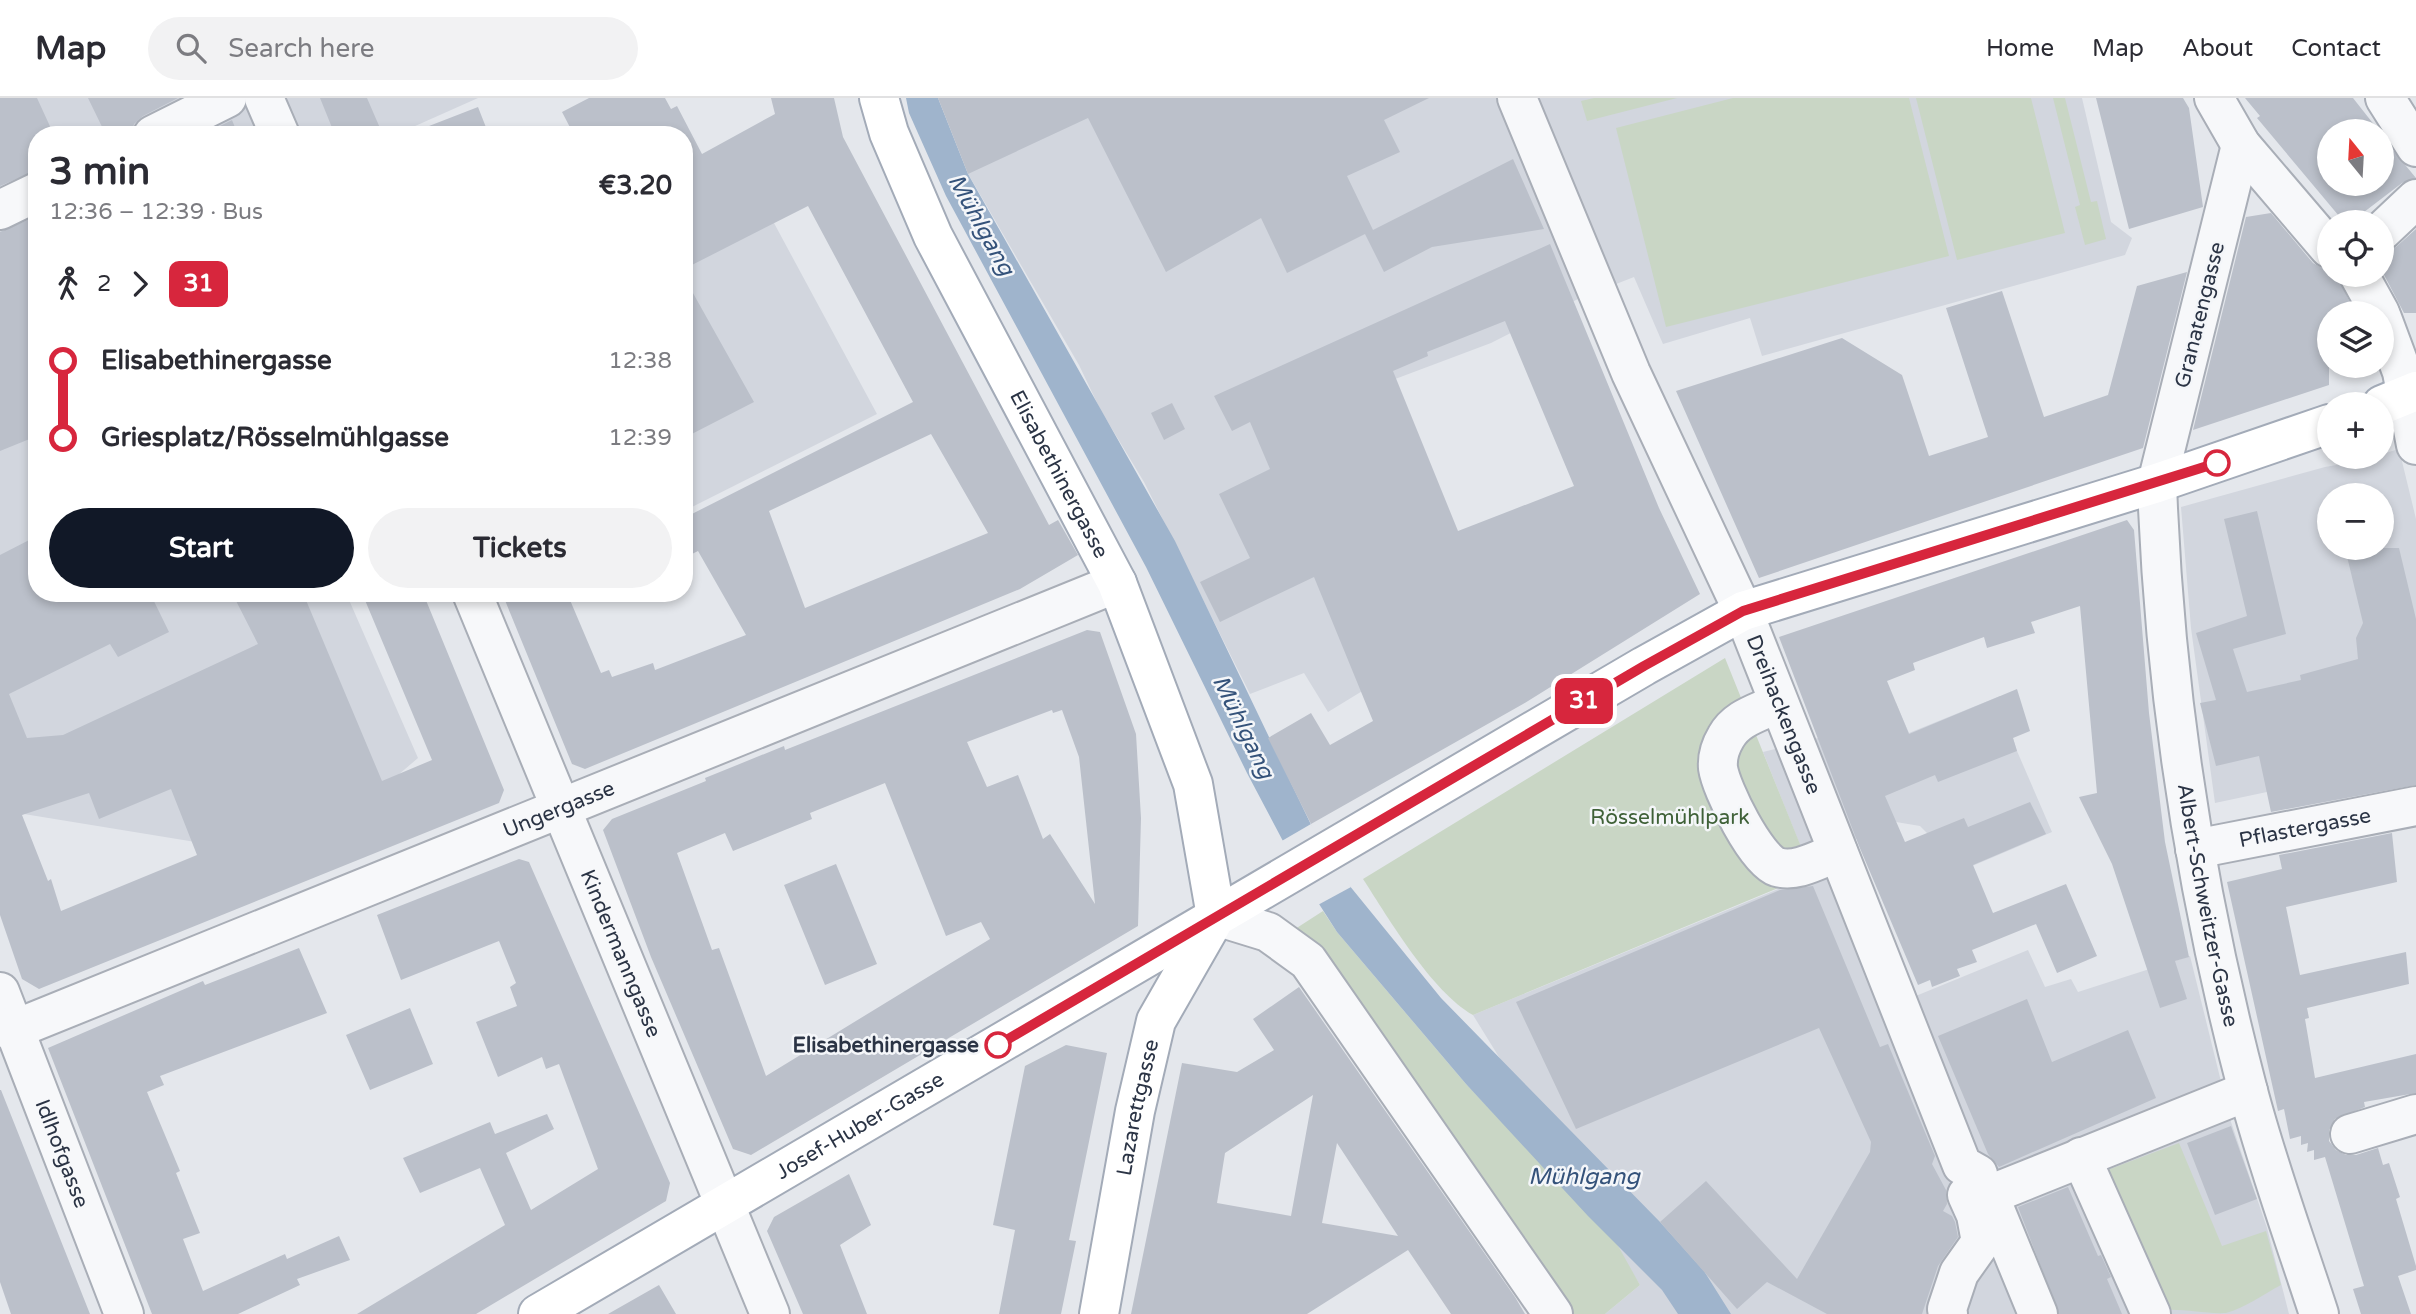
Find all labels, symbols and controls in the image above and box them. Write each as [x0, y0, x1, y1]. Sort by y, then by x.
search box [148, 17, 638, 80]
text: Map [35, 29, 106, 68]
icon: search [172, 29, 210, 67]
text: Search here [228, 33, 374, 64]
text: Home [1986, 34, 2054, 63]
text: Map [2092, 34, 2144, 63]
text: About [2182, 34, 2253, 63]
text: Contact [2291, 34, 2381, 63]
north arrow [2317, 119, 2394, 196]
map controls [2317, 119, 2394, 560]
text: 3 min [49, 149, 150, 195]
water label: Mühlgang [942, 169, 1021, 282]
text: €3.20 [599, 170, 672, 201]
text: 12:36 – 12:39 · Bus [49, 198, 263, 226]
button: locate [2317, 210, 2394, 287]
street label: Granatengasse [2170, 239, 2230, 391]
icon: walk [49, 265, 87, 303]
icon: forward [121, 265, 159, 303]
text: 31 [183, 269, 214, 298]
text: 2 [97, 270, 111, 298]
button: layers [2317, 301, 2394, 378]
text: Elisabethinergasse [101, 345, 332, 376]
text: 12:38 [608, 347, 672, 375]
street label: Elisabethinergasse [1005, 386, 1114, 563]
button: + [2317, 392, 2394, 469]
text: Griesplatz/Rösselmühlgasse [101, 422, 449, 453]
text: 12:39 [608, 424, 672, 452]
unlabelled marker [2204, 450, 2230, 476]
button: − [2317, 483, 2394, 560]
button: Start [49, 508, 354, 588]
button: Tickets [368, 508, 672, 588]
street label: Dreihackengasse [1741, 631, 1827, 798]
water label: Mühlgang [1206, 671, 1281, 785]
line badge: 31 [1552, 678, 1616, 724]
text: 31 [1569, 686, 1599, 715]
street label: Ungergasse [499, 775, 618, 843]
street label: Albert-Schweitzer-Gasse [2172, 782, 2244, 1029]
street label: Pflastergasse [2237, 803, 2373, 853]
park label: Rösselmühlpark [1590, 805, 1750, 830]
street label: Kindermanngasse [575, 866, 667, 1041]
marker: Elisabethinergasse [985, 1032, 1011, 1058]
place label: Elisabethinergasse [793, 1033, 979, 1058]
street label: Lazarettgasse [1111, 1037, 1164, 1178]
street label: Josef-Huber-Gasse [771, 1066, 948, 1184]
street label: Idlhofgasse [30, 1096, 94, 1211]
water label: Mühlgang [1528, 1163, 1641, 1191]

